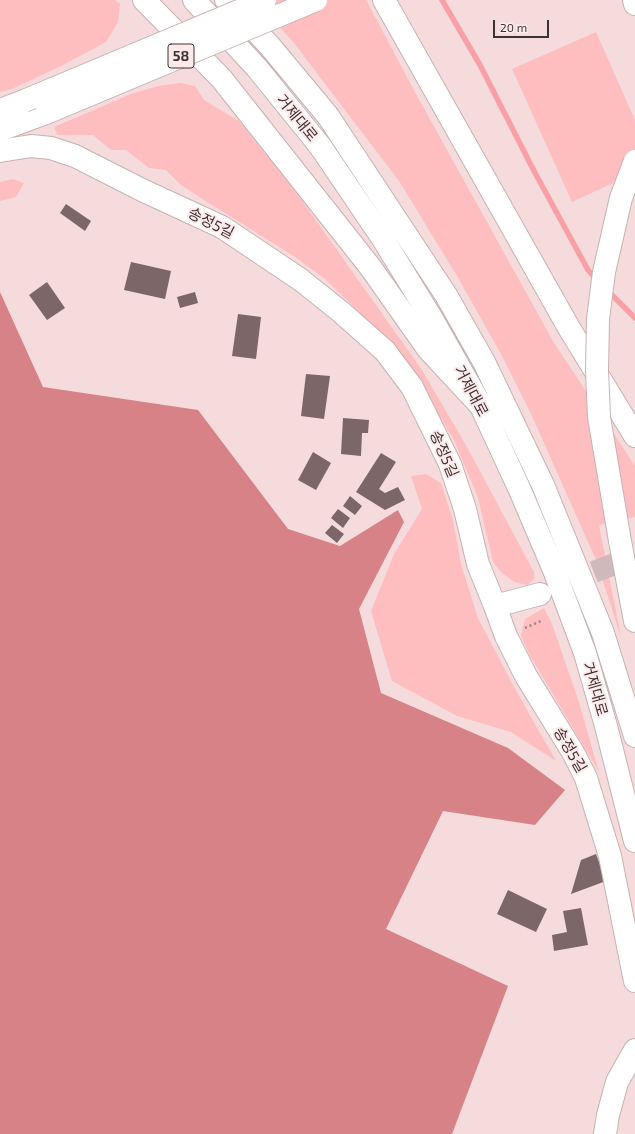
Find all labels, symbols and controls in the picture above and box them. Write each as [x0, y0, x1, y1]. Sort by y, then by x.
scale bar [495, 12, 551, 38]
text: 20 m [500, 20, 527, 34]
road number: 58 [168, 44, 194, 68]
street label: 거제대로 [273, 91, 321, 145]
street label: 송정5길 [185, 204, 237, 242]
street label: 거제대로 [450, 362, 492, 420]
street label: 송정5길 [426, 428, 462, 480]
street label: 거제대로 [579, 660, 611, 718]
street label: 송정5길 [550, 724, 590, 776]

